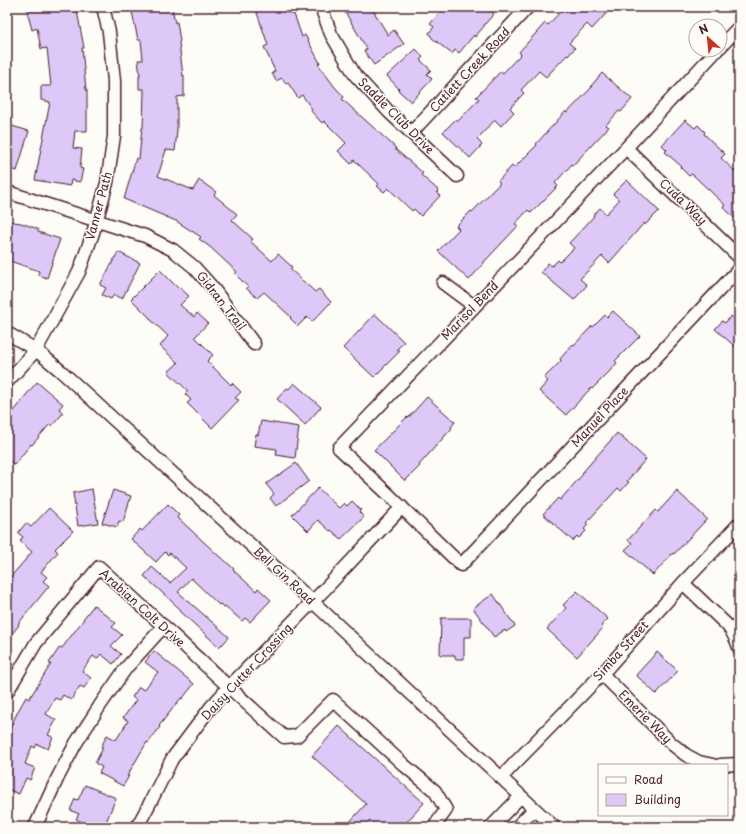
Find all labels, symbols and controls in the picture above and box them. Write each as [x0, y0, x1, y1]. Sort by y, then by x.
north arrow [688, 18, 728, 58]
text: N [695, 19, 711, 38]
street label: Catlett Creek Road [425, 23, 514, 116]
street label: Saddle Club Drive [355, 73, 439, 157]
street label: Vanner Path [80, 169, 116, 242]
street label: Cuda Way [656, 174, 712, 229]
street label: Gidran Trail [193, 267, 251, 334]
street label: Marisol Bend [436, 277, 502, 344]
street label: Manuel Place [566, 382, 632, 451]
street label: Bell Gin Road [250, 542, 320, 609]
street label: Arabian Colt Drive [96, 564, 189, 651]
street label: Simba Street [588, 616, 652, 685]
street label: Daisy Cutter Crossing [197, 619, 296, 724]
street label: Emerie Way [615, 685, 677, 747]
legend [598, 764, 728, 816]
text: Road [634, 770, 663, 788]
text: Building [634, 790, 681, 808]

